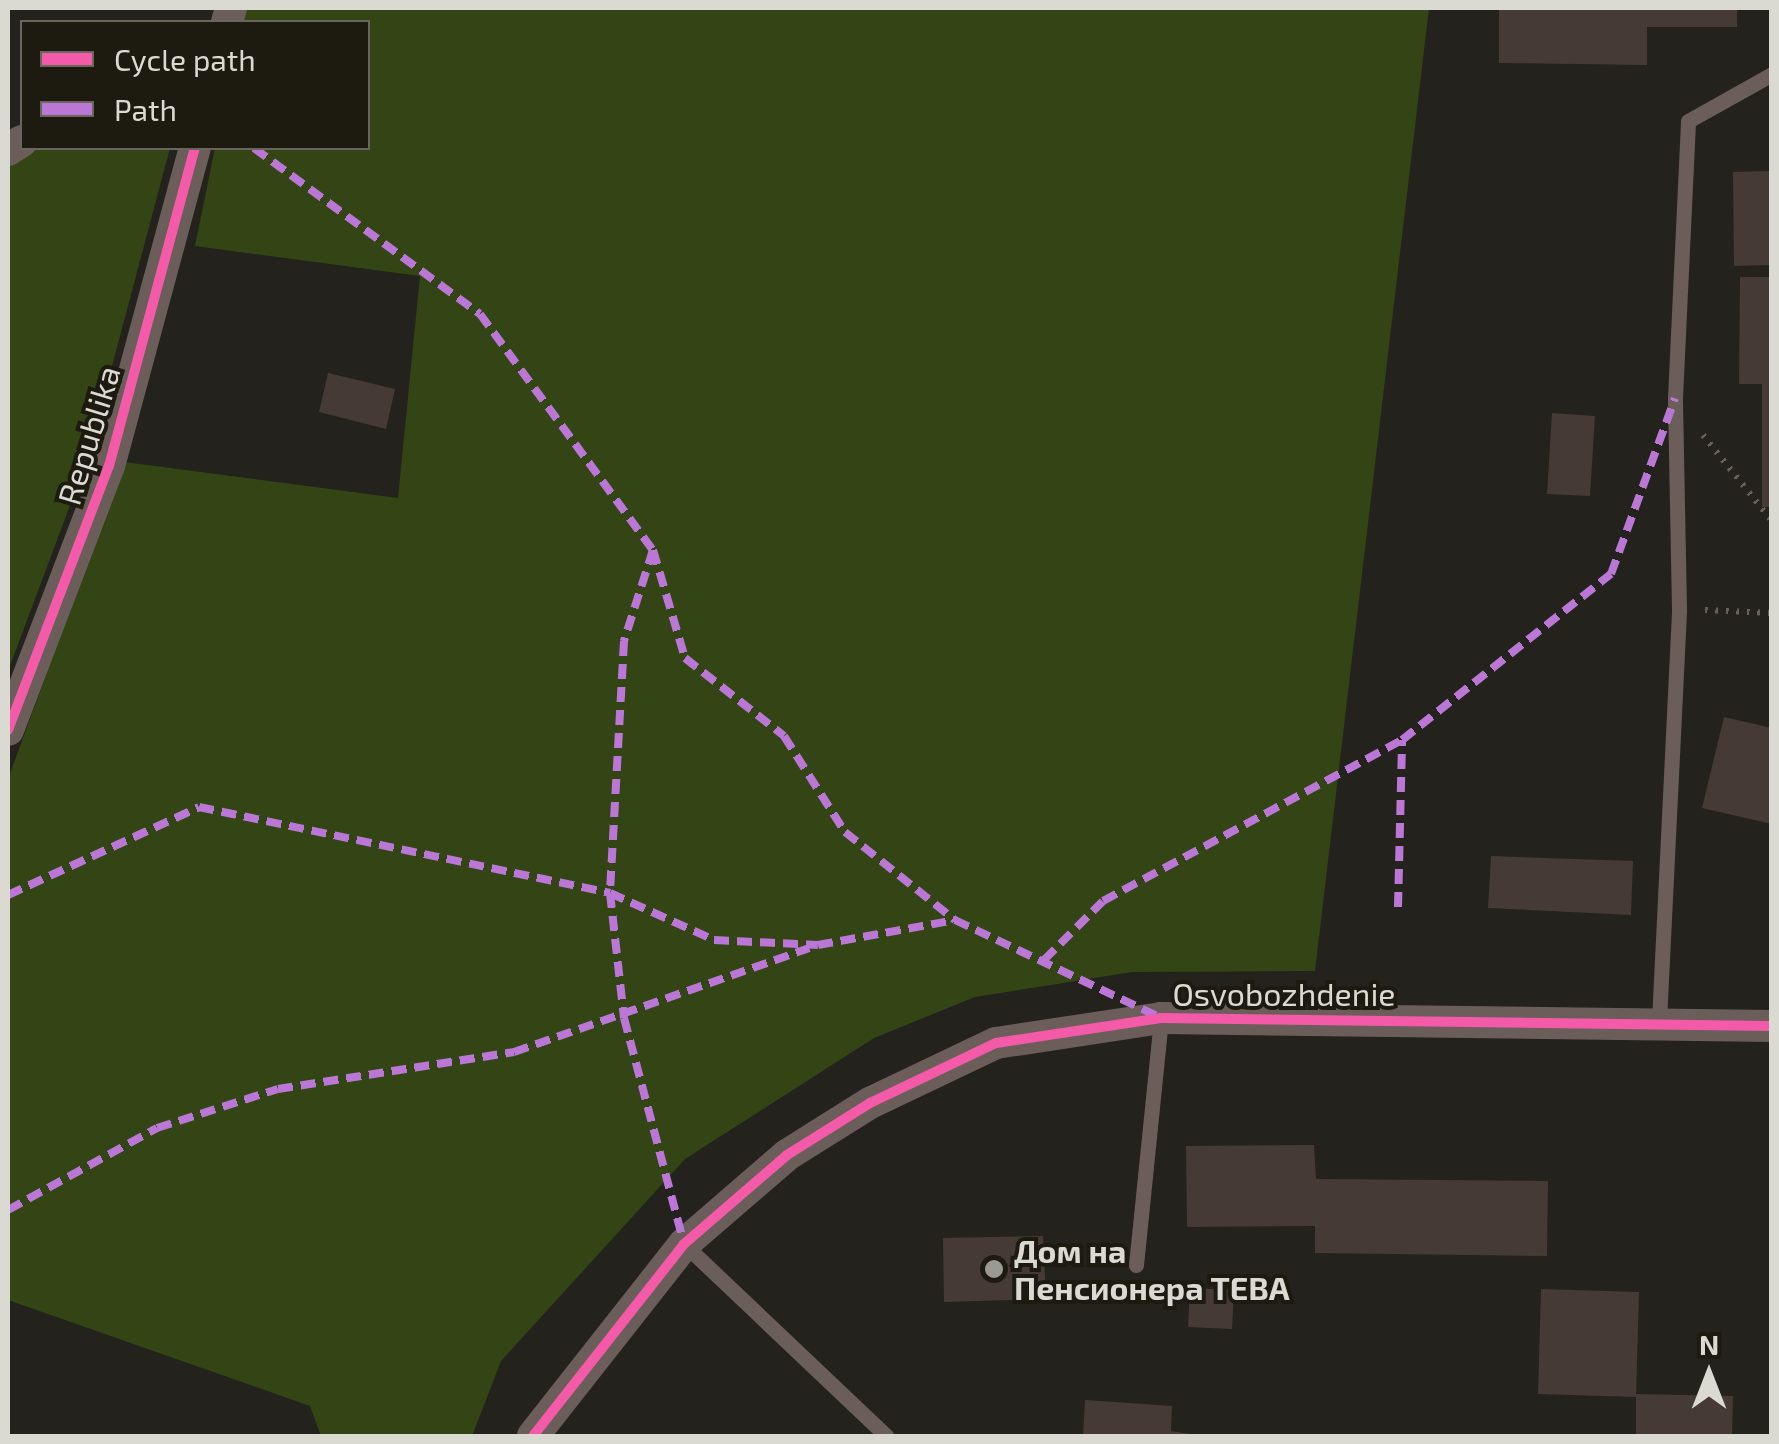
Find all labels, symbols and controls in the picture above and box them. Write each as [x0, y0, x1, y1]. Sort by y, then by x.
legend [20, 20, 370, 150]
text: Cycle path [114, 41, 256, 77]
text: Path [114, 91, 177, 127]
street label: Republika [49, 361, 127, 509]
street label: Osvobozhdenie [1172, 974, 1396, 1012]
place label: Дом на Пенсионера ТЕВА [1014, 1232, 1290, 1307]
marker: Дом на Пенсионера ТЕВА [983, 1258, 1005, 1280]
north arrow [1659, 1324, 1759, 1424]
text: N [1699, 1327, 1719, 1361]

